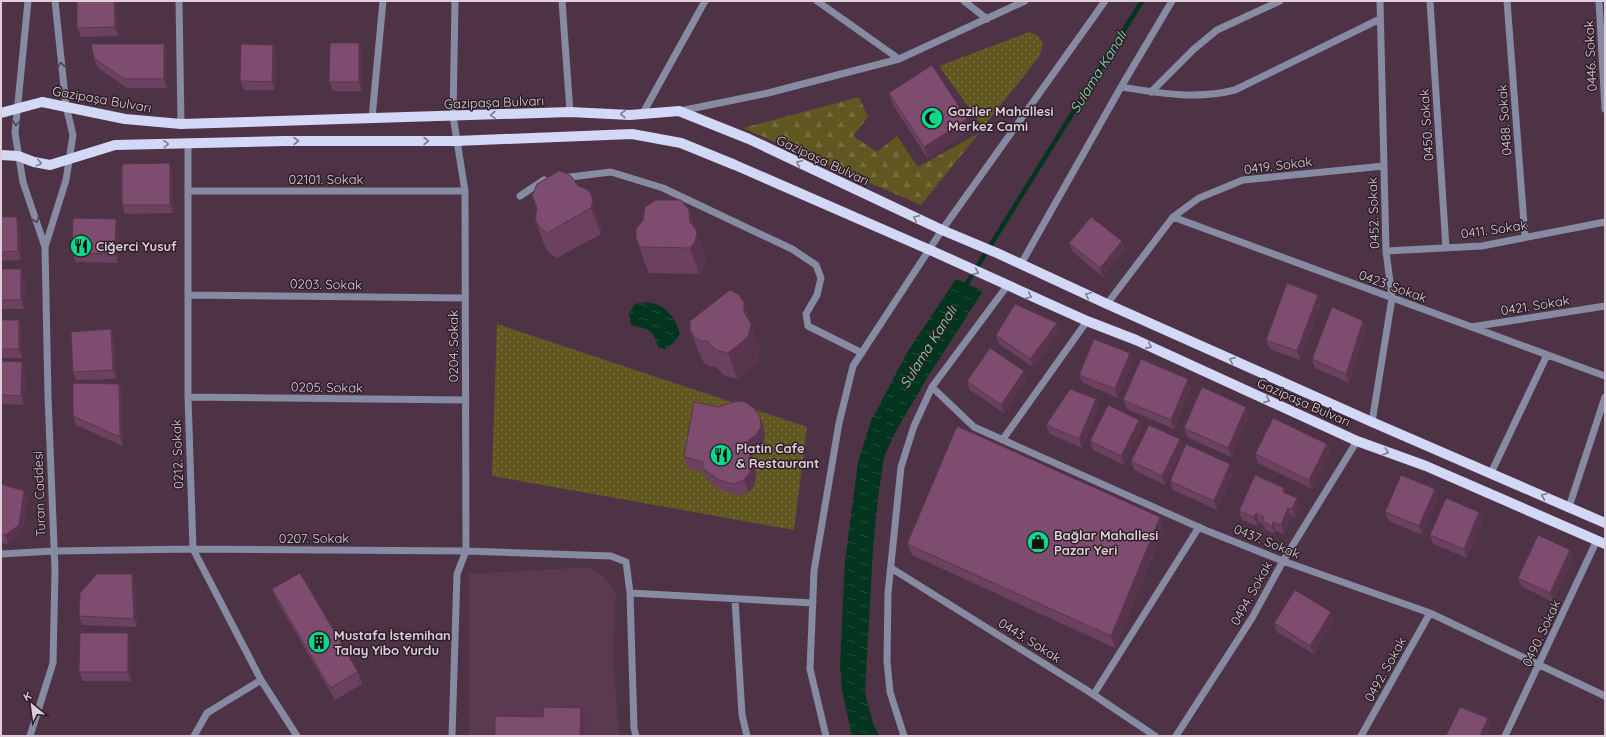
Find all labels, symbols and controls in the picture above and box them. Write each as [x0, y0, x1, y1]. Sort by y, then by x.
street label: 0446. Sokak [1580, 20, 1600, 92]
water label: Sulama Kanalı [1066, 27, 1131, 116]
one-way arrow [57, 62, 66, 68]
street label: Gazipaşa Bulvarı [51, 82, 153, 116]
street label: 0488. Sokak [1494, 84, 1514, 156]
street label: 0450. Sokak [1415, 88, 1437, 162]
street label: Gazipaşa Bulvarı [444, 92, 544, 112]
place label: Gaziler Mahallesi Merkez Cami [948, 103, 1054, 134]
mosque icon: Gaziler Mahallesi Merkez Cami [919, 105, 945, 131]
one-way arrow [620, 110, 626, 119]
one-way arrow [490, 111, 496, 119]
one-way arrow [12, 120, 21, 127]
street label: Gazipaşa Bulvarı [774, 132, 872, 188]
one-way arrow [293, 137, 299, 145]
one-way arrow [423, 137, 429, 145]
one-way arrow [163, 140, 169, 148]
street label: 0419. Sokak [1243, 153, 1313, 177]
one-way arrow [36, 158, 42, 166]
one-way arrow [795, 160, 803, 168]
street label: 02101. Sokak [288, 171, 364, 187]
street label: 0452. Sokak [1364, 177, 1382, 249]
one-way arrow [913, 215, 920, 223]
one-way arrow [31, 216, 39, 223]
street label: 0411. Sokak [1460, 216, 1528, 242]
restaurant icon: Ciğerci Yusuf [68, 233, 94, 259]
place label: Ciğerci Yusuf [96, 238, 177, 254]
street label: 0423. Sokak [1357, 266, 1429, 306]
one-way arrow [971, 267, 979, 275]
street label: 0203. Sokak [290, 275, 362, 293]
one-way arrow [1025, 291, 1032, 299]
one-way arrow [1085, 292, 1092, 300]
street label: 0421. Sokak [1499, 292, 1571, 318]
water label: Sulama Kanalı [896, 302, 961, 391]
street label: 0204. Sokak [445, 310, 461, 382]
one-way arrow [1144, 341, 1152, 349]
one-way arrow [1229, 357, 1236, 365]
street label: Gazipaşa Bulvarı [1255, 374, 1353, 430]
street label: 0205. Sokak [291, 378, 363, 396]
one-way arrow [1263, 395, 1270, 403]
street label: 0212. Sokak [168, 419, 186, 489]
place label: Platin Cafe & Restaurant [736, 440, 819, 471]
restaurant icon: Platin Cafe & Restaurant [708, 442, 734, 468]
one-way arrow [1383, 447, 1390, 455]
street label: Turan Caddesi [30, 451, 48, 537]
one-way arrow [1540, 493, 1548, 501]
street label: 0437. Sokak [1232, 520, 1303, 562]
place label: Bağlar Mahallesi Pazar Yeri [1054, 527, 1158, 558]
shop icon: Bağlar Mahallesi Pazar Yeri [1025, 529, 1051, 555]
street label: 0207. Sokak [279, 530, 349, 546]
street label: 0494. Sokak [1227, 558, 1275, 628]
street label: 0490. Sokak [1519, 597, 1564, 669]
street label: 0443. Sokak [996, 614, 1064, 666]
place label: Mustafa İstemihan Talay Yibo Yurdu [334, 627, 451, 658]
building icon: Mustafa İstemihan Talay Yibo Yurdu [306, 629, 332, 655]
street label: 0492. Sokak [1361, 634, 1409, 704]
north arrow [12, 685, 52, 725]
text: K [21, 688, 34, 704]

